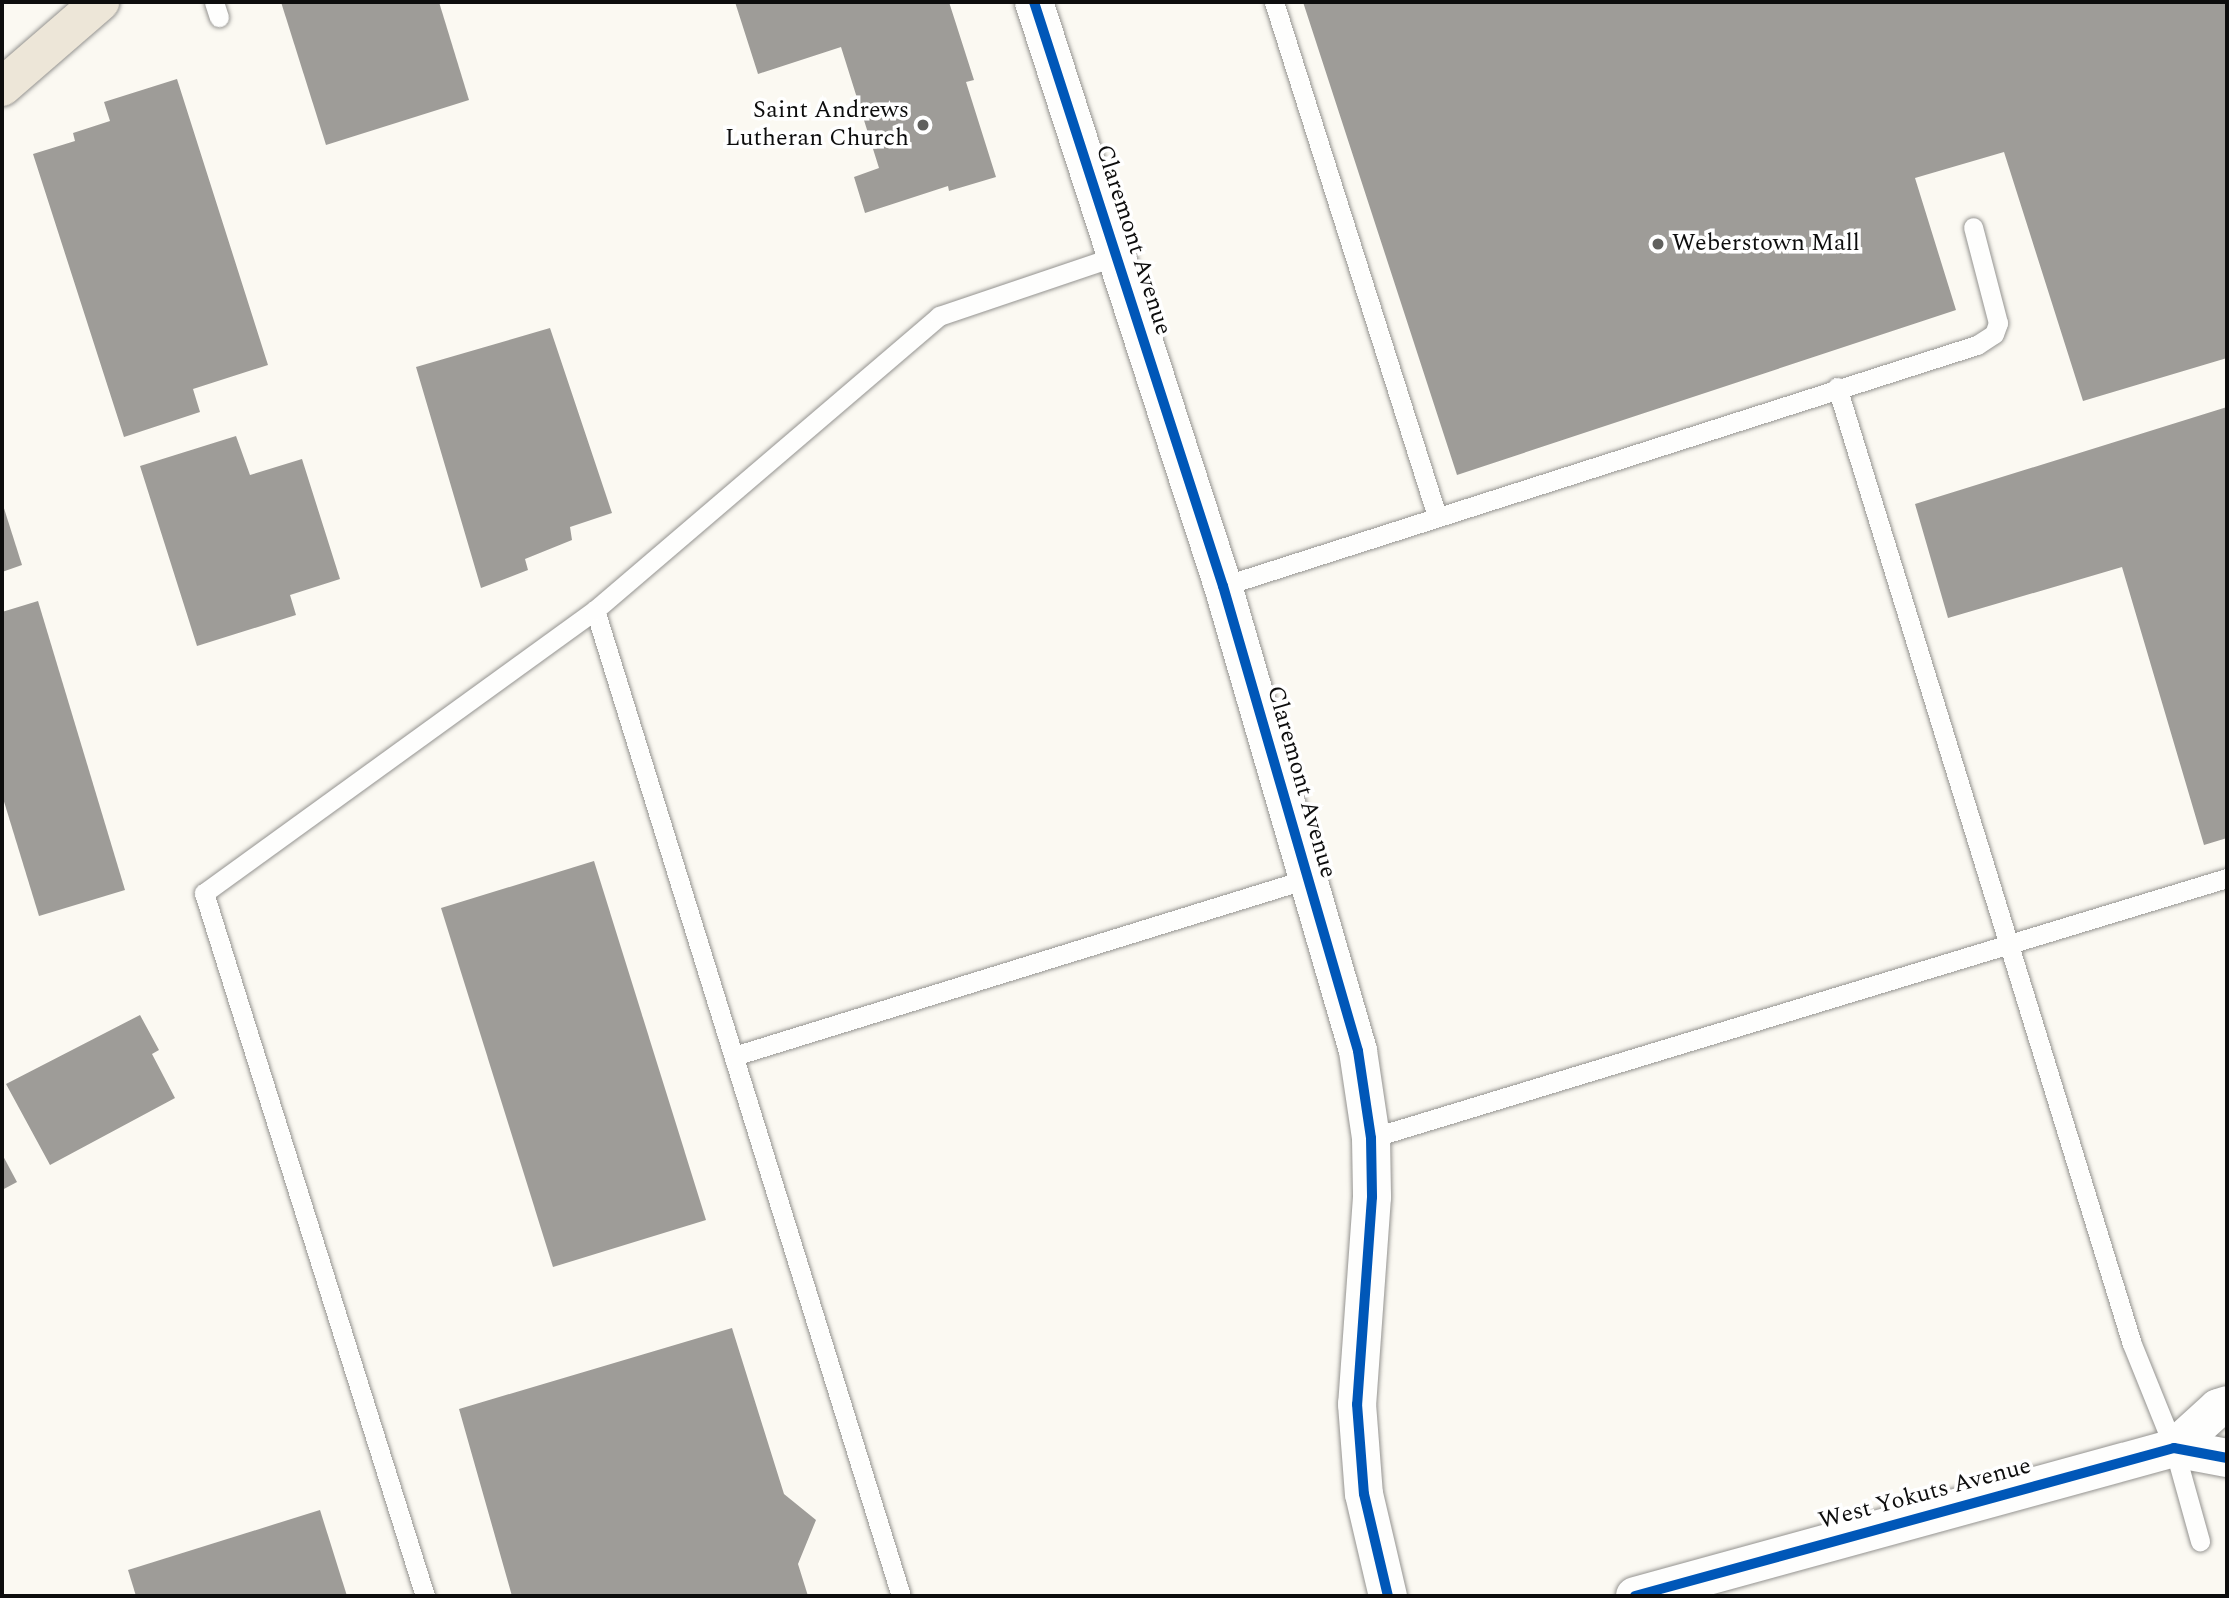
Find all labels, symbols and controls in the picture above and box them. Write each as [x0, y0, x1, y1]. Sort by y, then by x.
place label: Saint Andrews Lutheran Church [725, 97, 909, 153]
marker: Saint Andrews Lutheran Church [915, 117, 931, 133]
street label: Claremont Avenue [1089, 141, 1177, 339]
place label: Weberstown Mall [1672, 230, 1860, 258]
marker: Weberstown Mall [1650, 236, 1666, 252]
street label: Claremont Avenue [1260, 683, 1342, 881]
street label: West Yokuts Avenue [1816, 1452, 2034, 1536]

